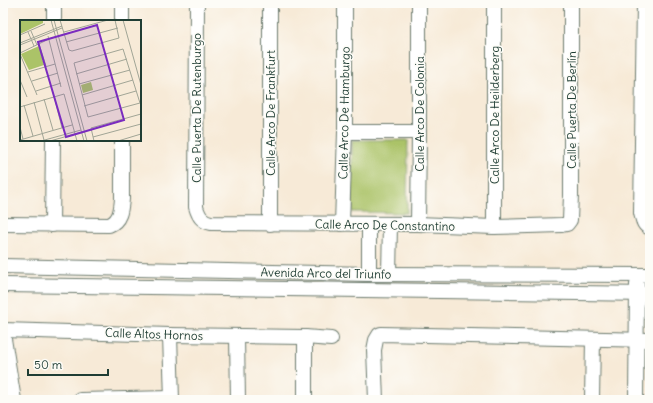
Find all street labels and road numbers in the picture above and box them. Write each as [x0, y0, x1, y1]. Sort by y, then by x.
street label: Calle Puerta De Rutenburgo [189, 33, 204, 183]
street label: Calle Arco De Hamburgo [335, 46, 353, 180]
street label: Calle Arco De Heilderberg [487, 46, 502, 184]
street label: Calle Arco De Frankfurt [263, 50, 278, 176]
street label: Calle Puerta De Berlín [564, 51, 579, 169]
street label: Calle Arco De Colonia [412, 56, 427, 172]
street label: Calle Arco De Constantino [315, 216, 456, 234]
street label: Avenida Arco del Triunfo [260, 264, 392, 282]
street label: Calle Altos Hornos [105, 325, 203, 343]

